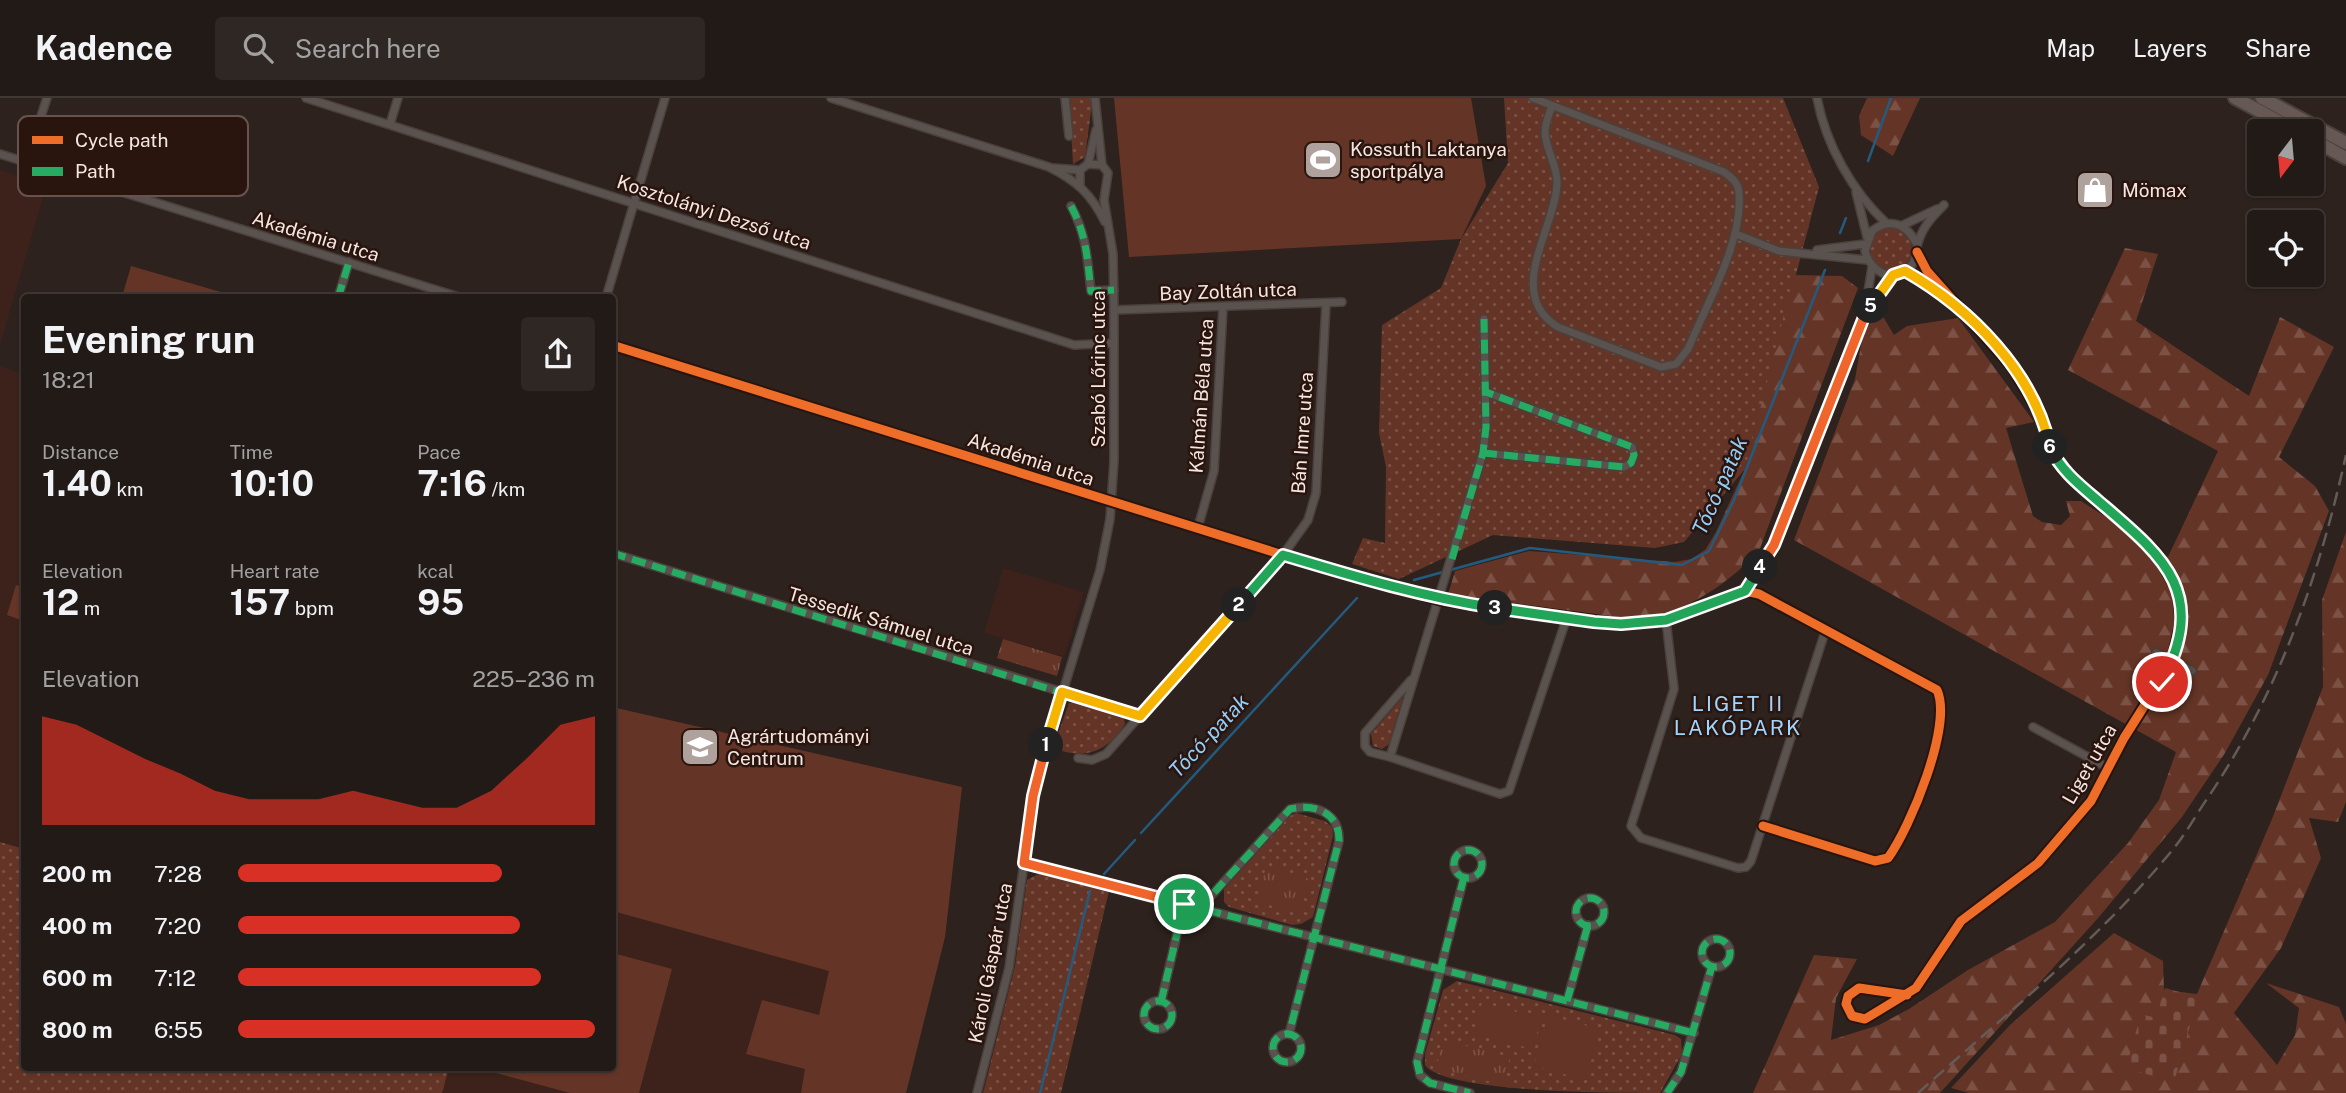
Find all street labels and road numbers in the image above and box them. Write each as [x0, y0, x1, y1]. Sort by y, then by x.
street label: Kosztolányi Dezső utca [614, 170, 814, 254]
street label: Akadémia utca [250, 206, 382, 266]
street label: Bay Zoltán utca [1159, 278, 1297, 304]
street label: Szabó Lőrinc utca [1087, 290, 1109, 448]
street label: Kálmán Béla utca [1185, 318, 1217, 474]
street label: Bán Imre utca [1287, 371, 1317, 495]
street label: Akadémia utca [965, 428, 1097, 490]
street label: Tessedik Sámuel utca [786, 582, 976, 660]
street label: Liget utca [2057, 720, 2121, 808]
street label: Károli Gáspár utca [964, 881, 1016, 1045]

